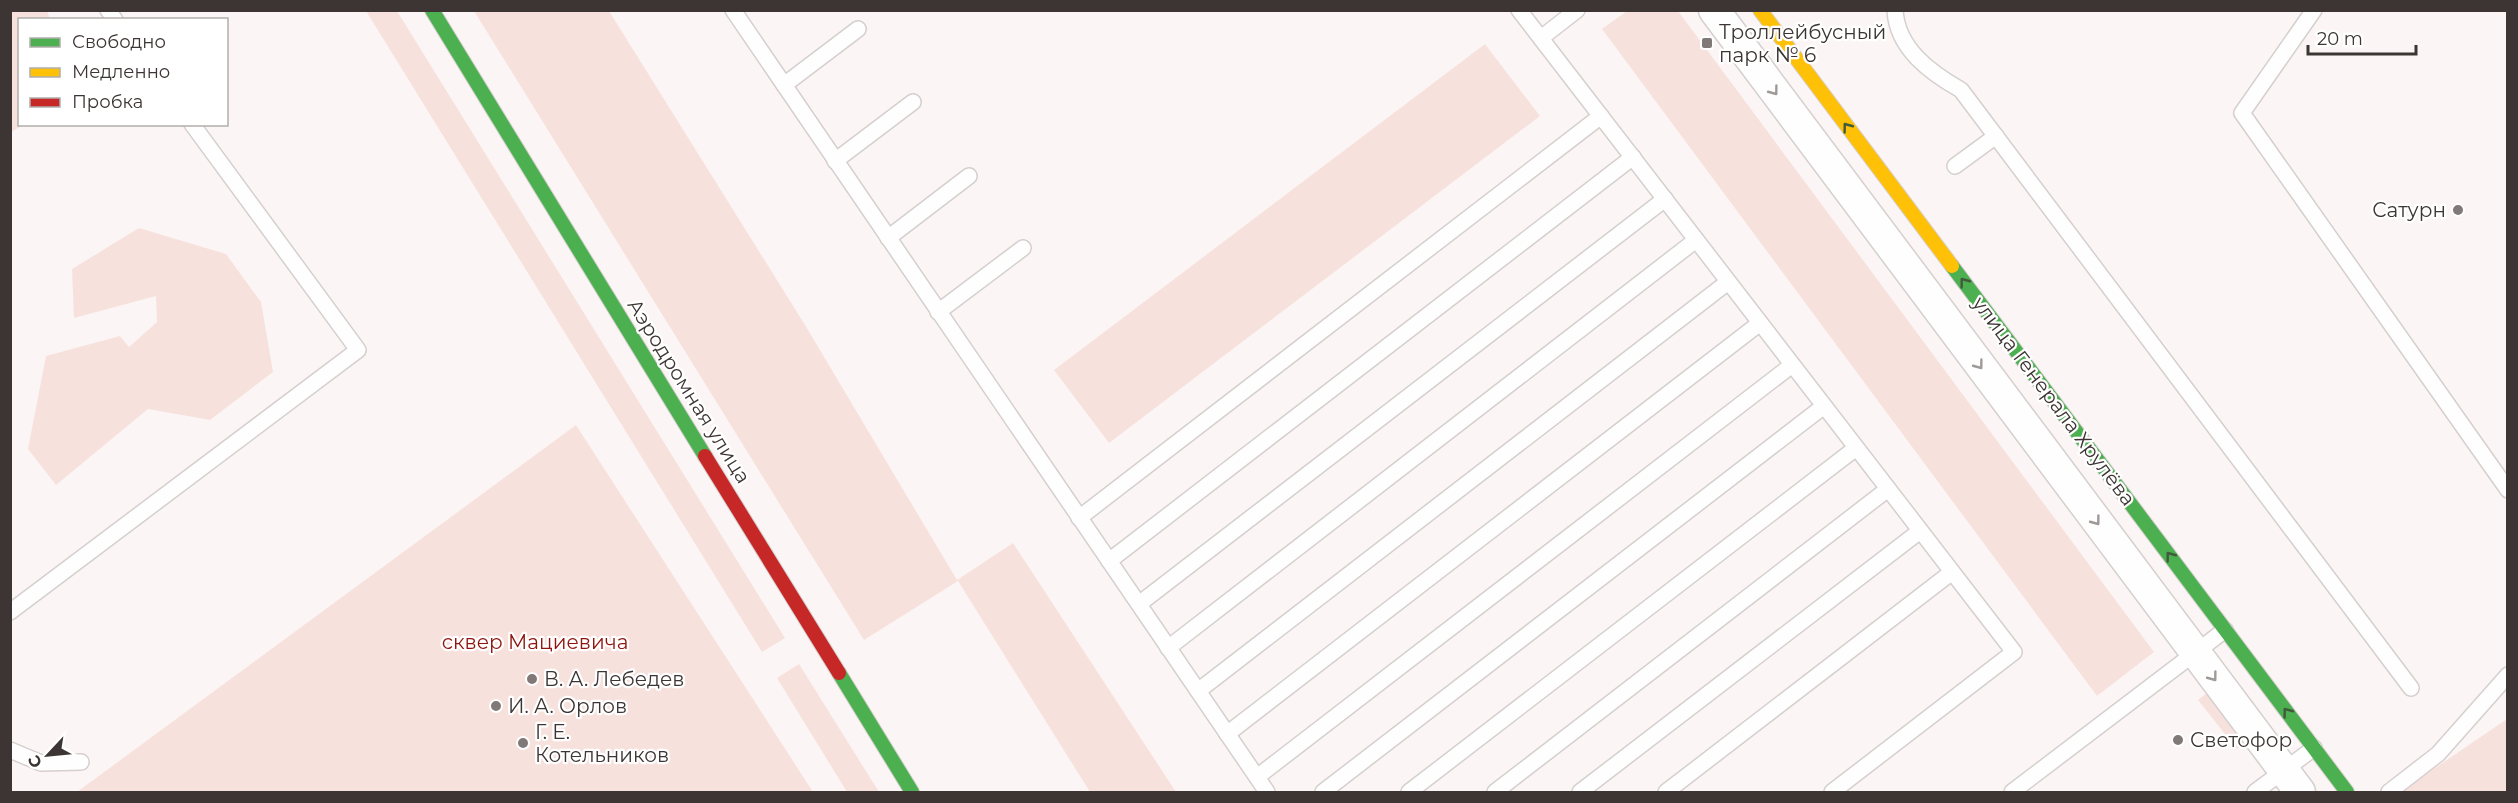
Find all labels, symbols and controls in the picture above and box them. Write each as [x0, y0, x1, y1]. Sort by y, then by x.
legend [18, 18, 228, 126]
scale bar [2308, 18, 2416, 56]
place label: Троллейбусный парк № 6 [1719, 20, 1886, 67]
text: 20 m [2317, 28, 2363, 50]
text: Свободно [72, 31, 166, 53]
marker: Троллейбусный парк № 6 [1700, 36, 1714, 50]
text: Медленно [72, 61, 170, 83]
one-way arrow [1767, 84, 1778, 95]
text: Пробка [72, 91, 143, 113]
one-way arrow [1844, 122, 1855, 133]
place label: Сатурн [2372, 198, 2446, 222]
marker: Сатурн [2451, 203, 2465, 217]
one-way arrow [1961, 278, 1972, 289]
street label: улица Генерала Хрулёва [1967, 291, 2140, 510]
street label: Аэродромная улица [622, 294, 756, 488]
one-way arrow [1972, 358, 1983, 369]
one-way arrow [2089, 514, 2100, 525]
one-way arrow [2166, 552, 2177, 563]
park label: сквер Мациевича [442, 630, 628, 654]
place label: В. А. Лебедев [544, 667, 684, 691]
one-way arrow [2206, 670, 2217, 681]
marker: В. А. Лебедев [525, 672, 539, 686]
place label: И. А. Орлов [508, 694, 627, 718]
marker: И. А. Орлов [489, 699, 503, 713]
one-way arrow [2283, 708, 2294, 719]
place label: Г. Е. Котельников [535, 720, 669, 767]
north arrow [18, 725, 78, 785]
place label: Светофор [2190, 728, 2292, 752]
marker: Светофор [2171, 733, 2185, 747]
marker: Г. Е. Котельников [516, 736, 530, 750]
text: С [24, 752, 46, 771]

